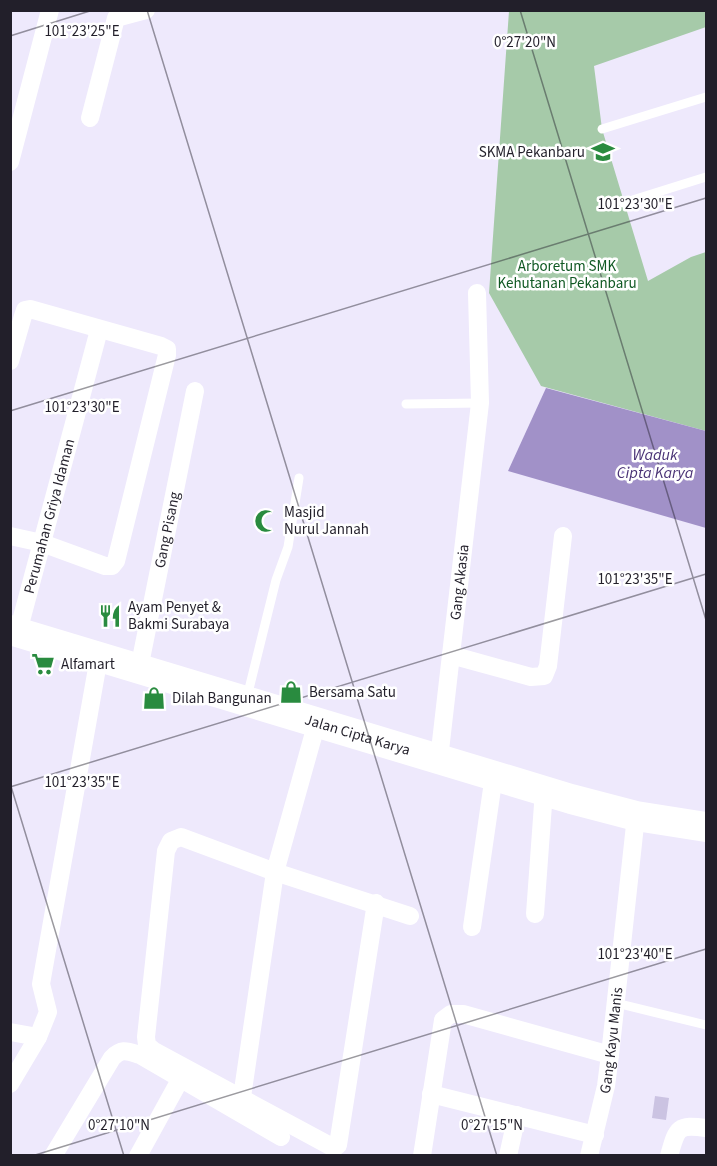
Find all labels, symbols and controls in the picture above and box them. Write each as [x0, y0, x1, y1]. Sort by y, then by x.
text: 101°23'25"E [44, 21, 120, 42]
text: 0°27'20"N [494, 32, 556, 53]
school or university icon: SKMA Pekanbaru [590, 139, 616, 165]
place label: SKMA Pekanbaru [479, 142, 585, 163]
text: 101°23'30"E [597, 194, 673, 215]
park label: Arboretum SMK Kehutanan Pekanbaru [497, 256, 637, 294]
text: 101°23'30"E [44, 397, 120, 418]
street label: Perumahan Griya Idaman [18, 436, 80, 596]
water label: Waduk Cipta Karya [617, 444, 694, 484]
street label: Gang Pisang [149, 489, 185, 570]
place label: Masjid Nurul Jannah [284, 502, 369, 540]
mosque icon: Masjid Nurul Jannah [253, 508, 279, 534]
street label: Gang Akasia [445, 543, 474, 621]
text: 101°23'35"E [597, 569, 673, 590]
place label: Ayam Penyet & Bakmi Surabaya [128, 597, 229, 635]
restaurant icon: Ayam Penyet & Bakmi Surabaya [97, 603, 123, 629]
supermarket icon: Alfamart [30, 651, 56, 677]
place label: Alfamart [61, 654, 115, 675]
shop icon: Bersama Satu [278, 679, 304, 705]
place label: Bersama Satu [309, 682, 396, 703]
shop icon: Dilah Bangunan [141, 685, 167, 711]
place label: Dilah Bangunan [172, 688, 272, 709]
street label: Jalan Cipta Karya [302, 709, 413, 761]
text: 101°23'35"E [44, 772, 120, 793]
text: 101°23'40"E [597, 944, 673, 965]
street label: Gang Kayu Manis [594, 986, 628, 1096]
text: 0°27'10"N [88, 1115, 150, 1136]
text: 0°27'15"N [461, 1115, 523, 1136]

